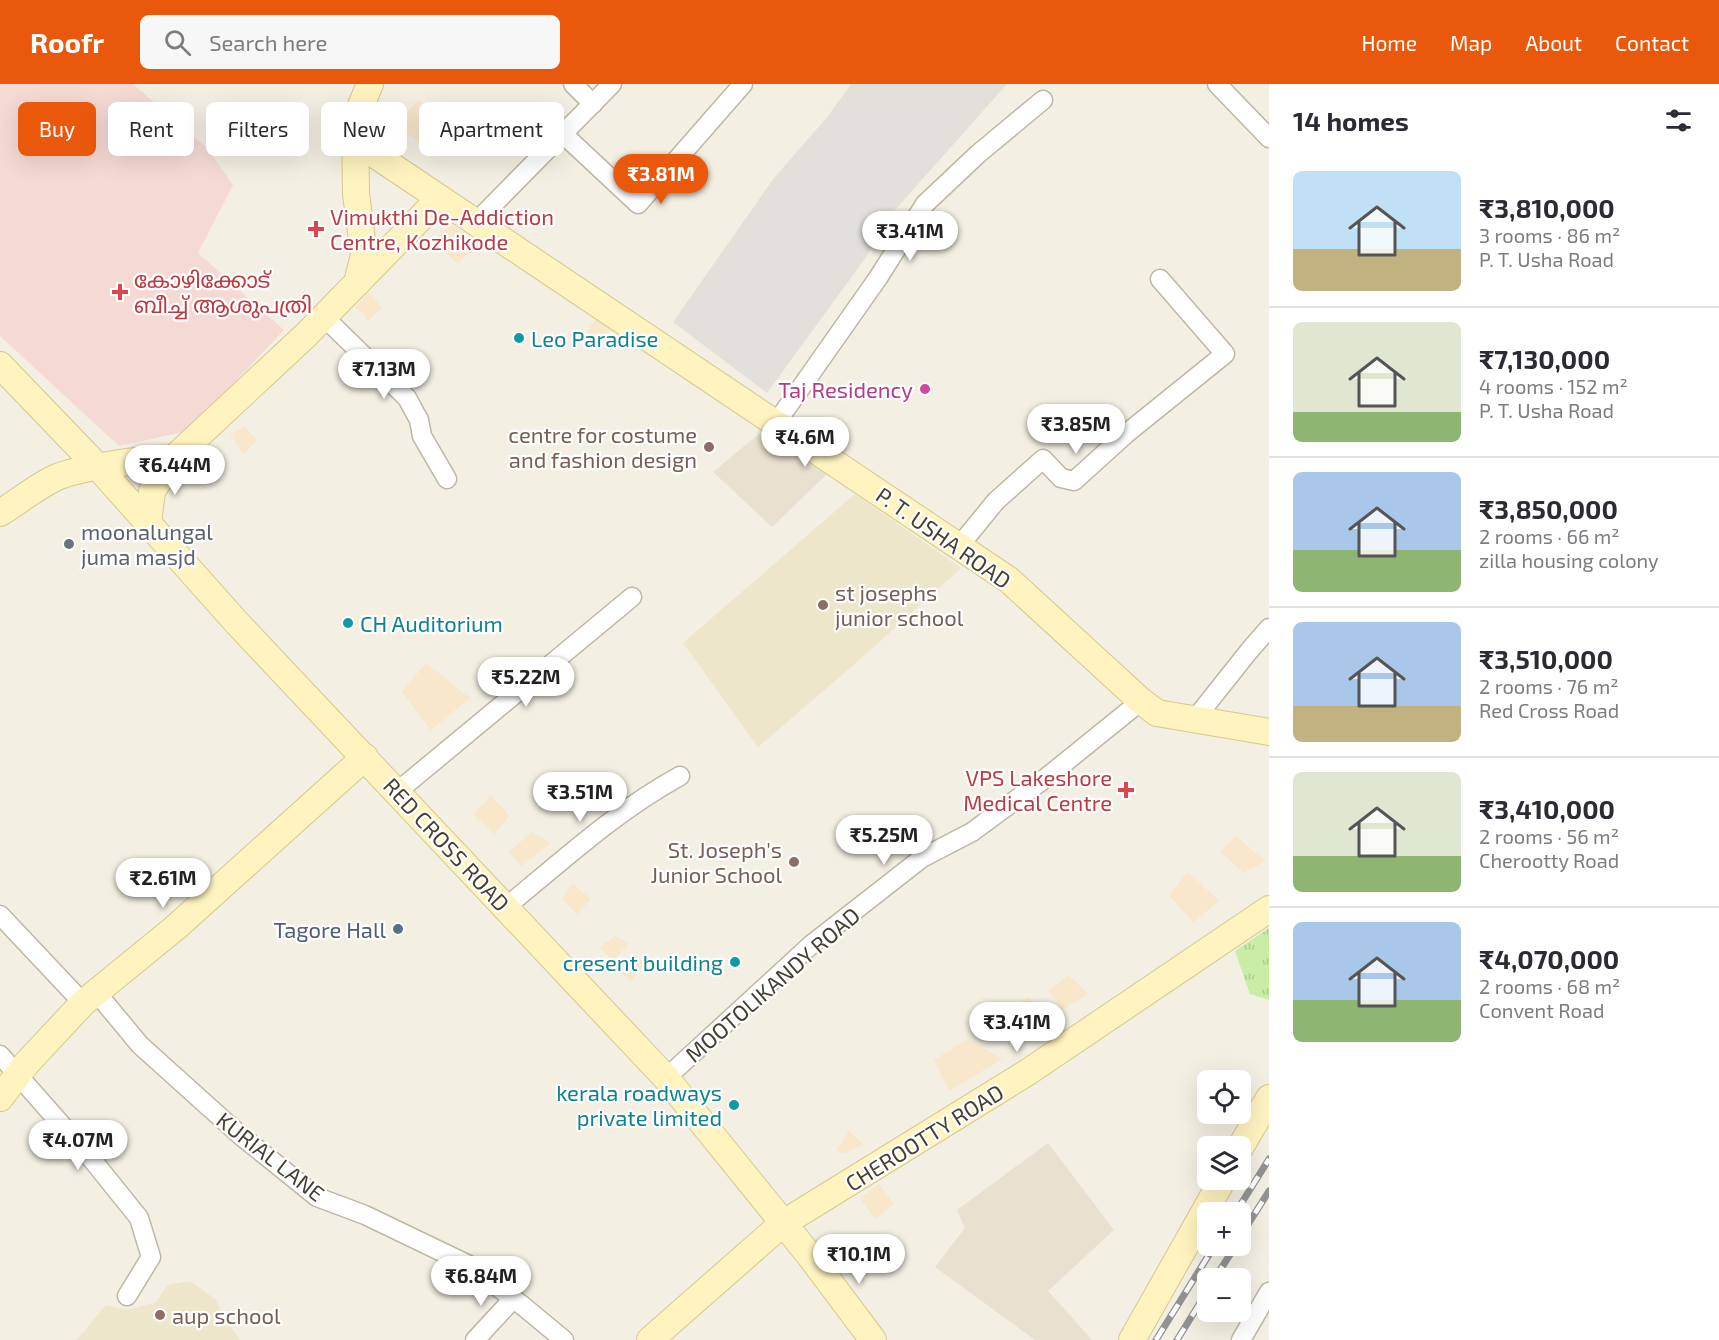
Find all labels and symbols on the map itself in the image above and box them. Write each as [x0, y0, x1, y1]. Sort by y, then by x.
pin: ₹3.81M [612, 154, 710, 205]
place label: Vimukthi De-Addiction Centre, Kozhikode [330, 203, 554, 254]
pin: ₹3.41M [861, 211, 959, 262]
marker: Vimukthi De-Addiction Centre, Kozhikode [307, 220, 325, 238]
place label: കോഴിക്കോട് ബീച്ച് ആശുപത്രി [134, 266, 312, 320]
marker: കോഴിക്കോട് ബീച്ച് ആശുപത്രി [111, 283, 129, 301]
place label: Leo Paradise [531, 325, 658, 351]
marker: Leo Paradise [512, 331, 526, 345]
pin: ₹7.13M [335, 349, 433, 400]
place label: Taj Residency [778, 376, 913, 403]
marker: Taj Residency [918, 382, 932, 396]
pin: ₹3.85M [1027, 404, 1125, 455]
pin: ₹4.6M [763, 417, 847, 468]
place label: centre for costume and fashion design [508, 421, 697, 472]
marker: centre for costume and fashion design [702, 440, 716, 454]
pin: ₹6.44M [126, 445, 224, 496]
street label: P. T. USHA ROAD [872, 481, 1016, 593]
place label: moonalungal juma masjd [81, 518, 213, 570]
marker: moonalungal juma masjd [62, 537, 76, 551]
place label: st josephs junior school [835, 579, 964, 631]
marker: st josephs junior school [816, 598, 830, 612]
place label: CH Auditorium [360, 610, 503, 636]
marker: CH Auditorium [341, 616, 355, 630]
pin: ₹5.22M [477, 657, 575, 708]
place label: VPS Lakeshore Medical Centre [963, 764, 1112, 815]
street label: RED CROSS ROAD [379, 772, 515, 916]
pin: ₹3.51M [531, 772, 629, 823]
marker: VPS Lakeshore Medical Centre [1117, 781, 1135, 799]
pin: ₹5.25M [835, 815, 933, 866]
place label: St. Joseph's Junior School [651, 836, 782, 887]
marker: St. Joseph's Junior School [787, 855, 801, 869]
pin: ₹2.61M [114, 858, 212, 909]
street label: MOOTOLIKANDY ROAD [680, 901, 864, 1067]
place label: Tagore Hall [273, 916, 386, 942]
marker: Tagore Hall [391, 922, 405, 936]
place label: cresent building [563, 949, 723, 975]
marker: cresent building [728, 955, 742, 969]
pin: ₹3.41M [968, 1002, 1066, 1053]
street label: CHEROOTTY ROAD [840, 1078, 1008, 1196]
place label: kerala roadways private limited [556, 1079, 722, 1130]
marker: kerala roadways private limited [727, 1098, 741, 1112]
street label: KURIAL LANE [212, 1106, 330, 1206]
pin: ₹4.07M [29, 1120, 127, 1171]
pin: ₹10.1M [810, 1234, 908, 1285]
pin: ₹6.84M [432, 1256, 530, 1307]
place label: aup school [172, 1302, 281, 1328]
marker: aup school [153, 1308, 167, 1322]

